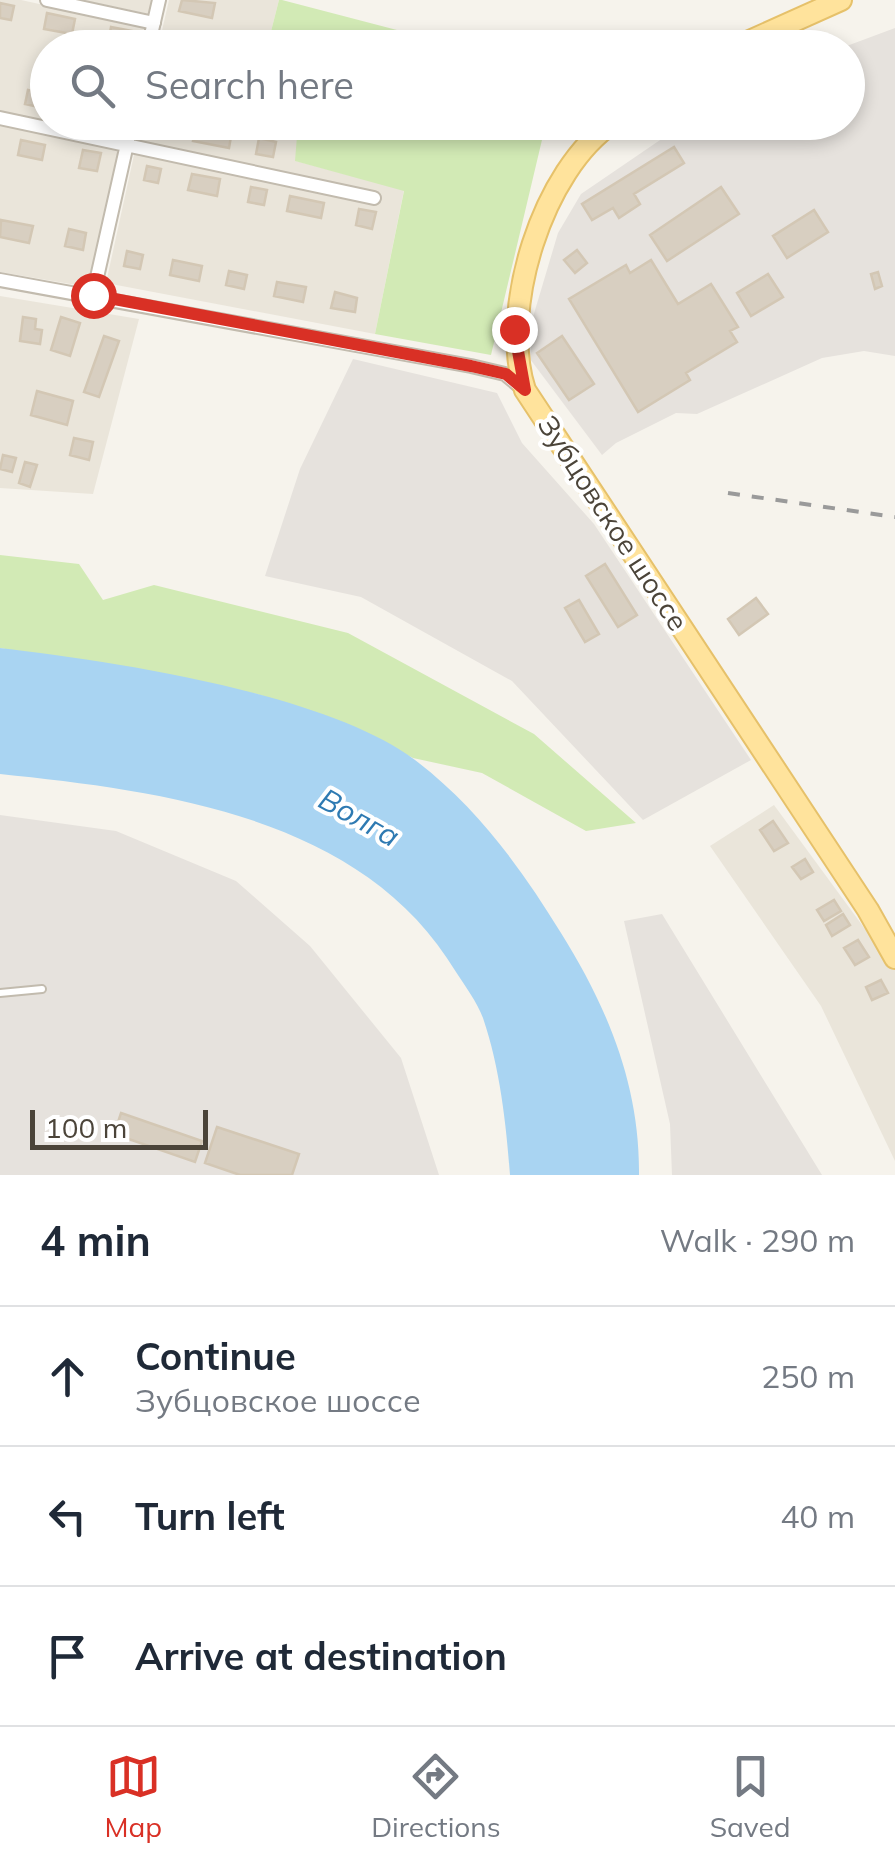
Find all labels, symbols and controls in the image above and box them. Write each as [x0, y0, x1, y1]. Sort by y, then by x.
search box [30, 30, 865, 140]
icon: search [65, 58, 120, 113]
text: Search here [145, 61, 354, 109]
route start [71, 273, 117, 319]
route end [492, 307, 538, 353]
street label: Зубцовское шоссе [531, 408, 696, 637]
water label: Волга [312, 779, 407, 855]
scale bar [30, 1105, 208, 1150]
text: 100 m [45, 1110, 127, 1145]
text: 4 min [40, 1214, 151, 1267]
text: Walk · 290 m [660, 1220, 855, 1260]
text: Continue [135, 1332, 296, 1380]
icon: ahead [40, 1349, 95, 1404]
text: 250 m [761, 1356, 855, 1396]
text: Зубцовское шоссе [135, 1380, 421, 1420]
icon: left [40, 1489, 95, 1544]
text: Turn left [135, 1492, 285, 1540]
text: 40 m [780, 1496, 855, 1536]
icon: arrive [40, 1629, 95, 1684]
text: Arrive at destination [135, 1632, 507, 1680]
tab: Map [105, 1749, 162, 1844]
tab: Directions [371, 1749, 501, 1844]
tab: Saved [710, 1749, 790, 1844]

